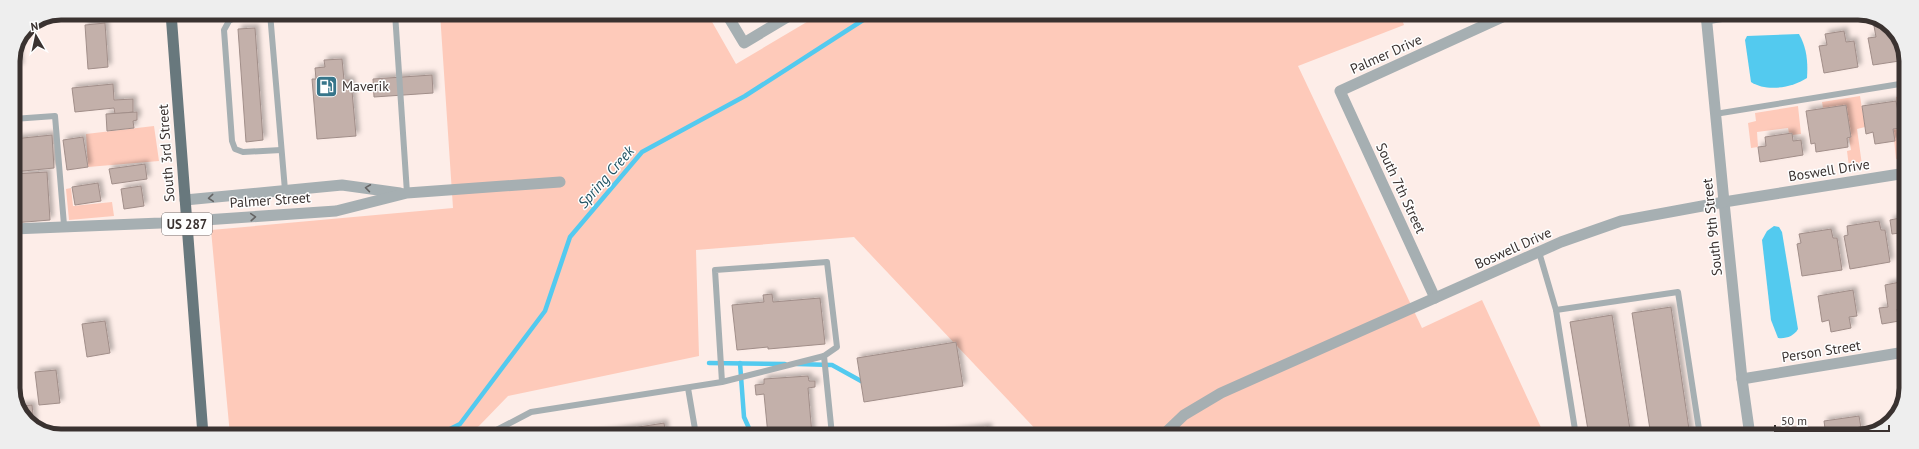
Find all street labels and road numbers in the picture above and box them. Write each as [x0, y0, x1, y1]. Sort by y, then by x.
street label: Palmer Drive [1347, 30, 1425, 78]
street label: South 3rd Street [154, 103, 178, 203]
street label: South 7th Street [1372, 140, 1430, 236]
street label: Boswell Drive [1787, 155, 1871, 185]
street label: South 9th Street [1698, 177, 1726, 277]
street label: Palmer Street [229, 188, 311, 212]
road number: US 287 [162, 213, 212, 235]
street label: Boswell Drive [1472, 223, 1554, 273]
street label: Person Street [1780, 336, 1862, 366]

